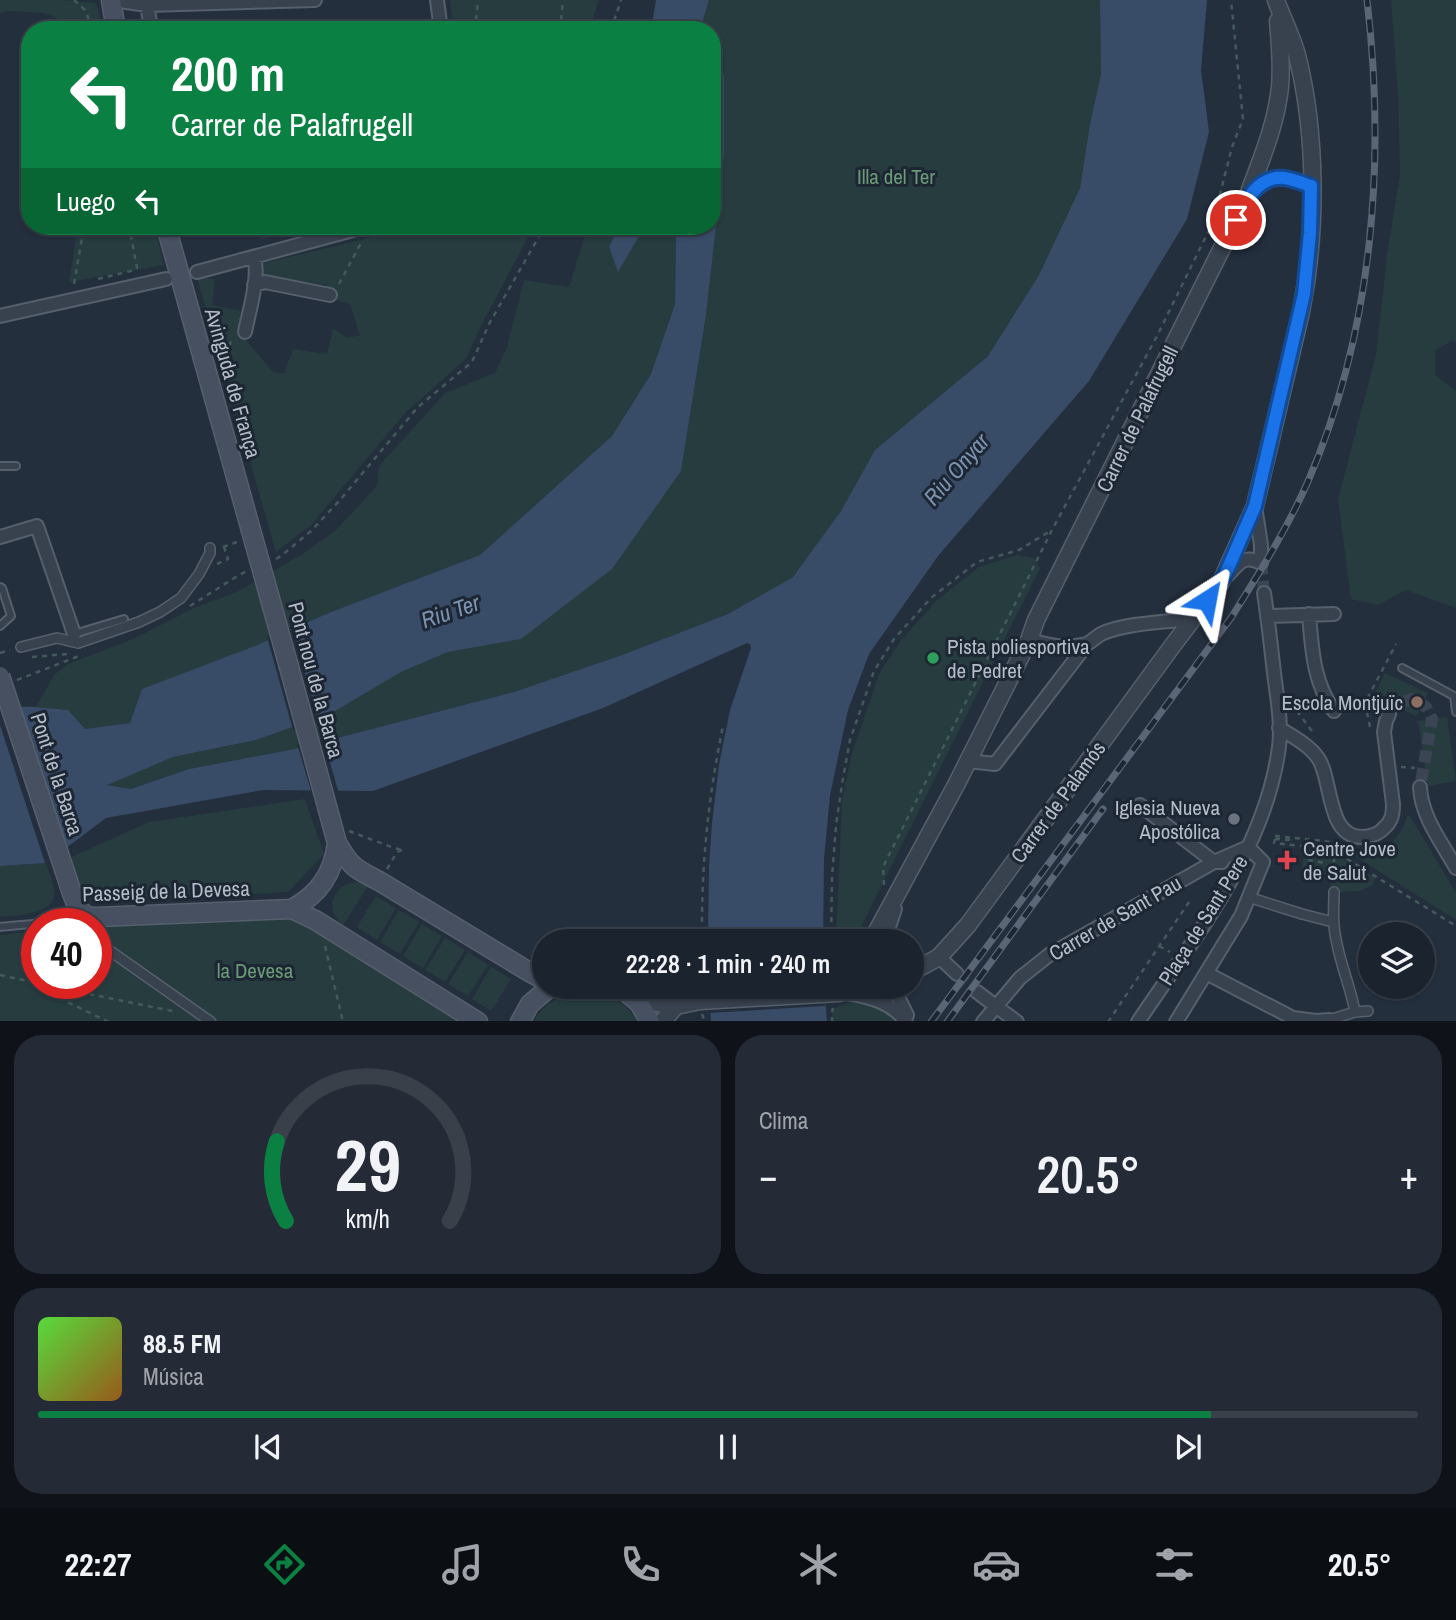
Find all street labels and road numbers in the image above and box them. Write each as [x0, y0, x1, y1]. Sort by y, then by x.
street label: Avinguda de França [197, 304, 268, 462]
street label: Carrer de Palafrugell [1089, 341, 1185, 497]
street label: Pont nou de la Barca [281, 599, 351, 762]
street label: Pont de la Barca [24, 709, 91, 839]
street label: Carrer de Palamós [1004, 735, 1112, 869]
street label: Plaça de Sant Pere [1151, 849, 1255, 991]
street label: Carrer de Sant Pau [1044, 868, 1186, 968]
street label: Passeig de la Devesa [82, 874, 251, 908]

